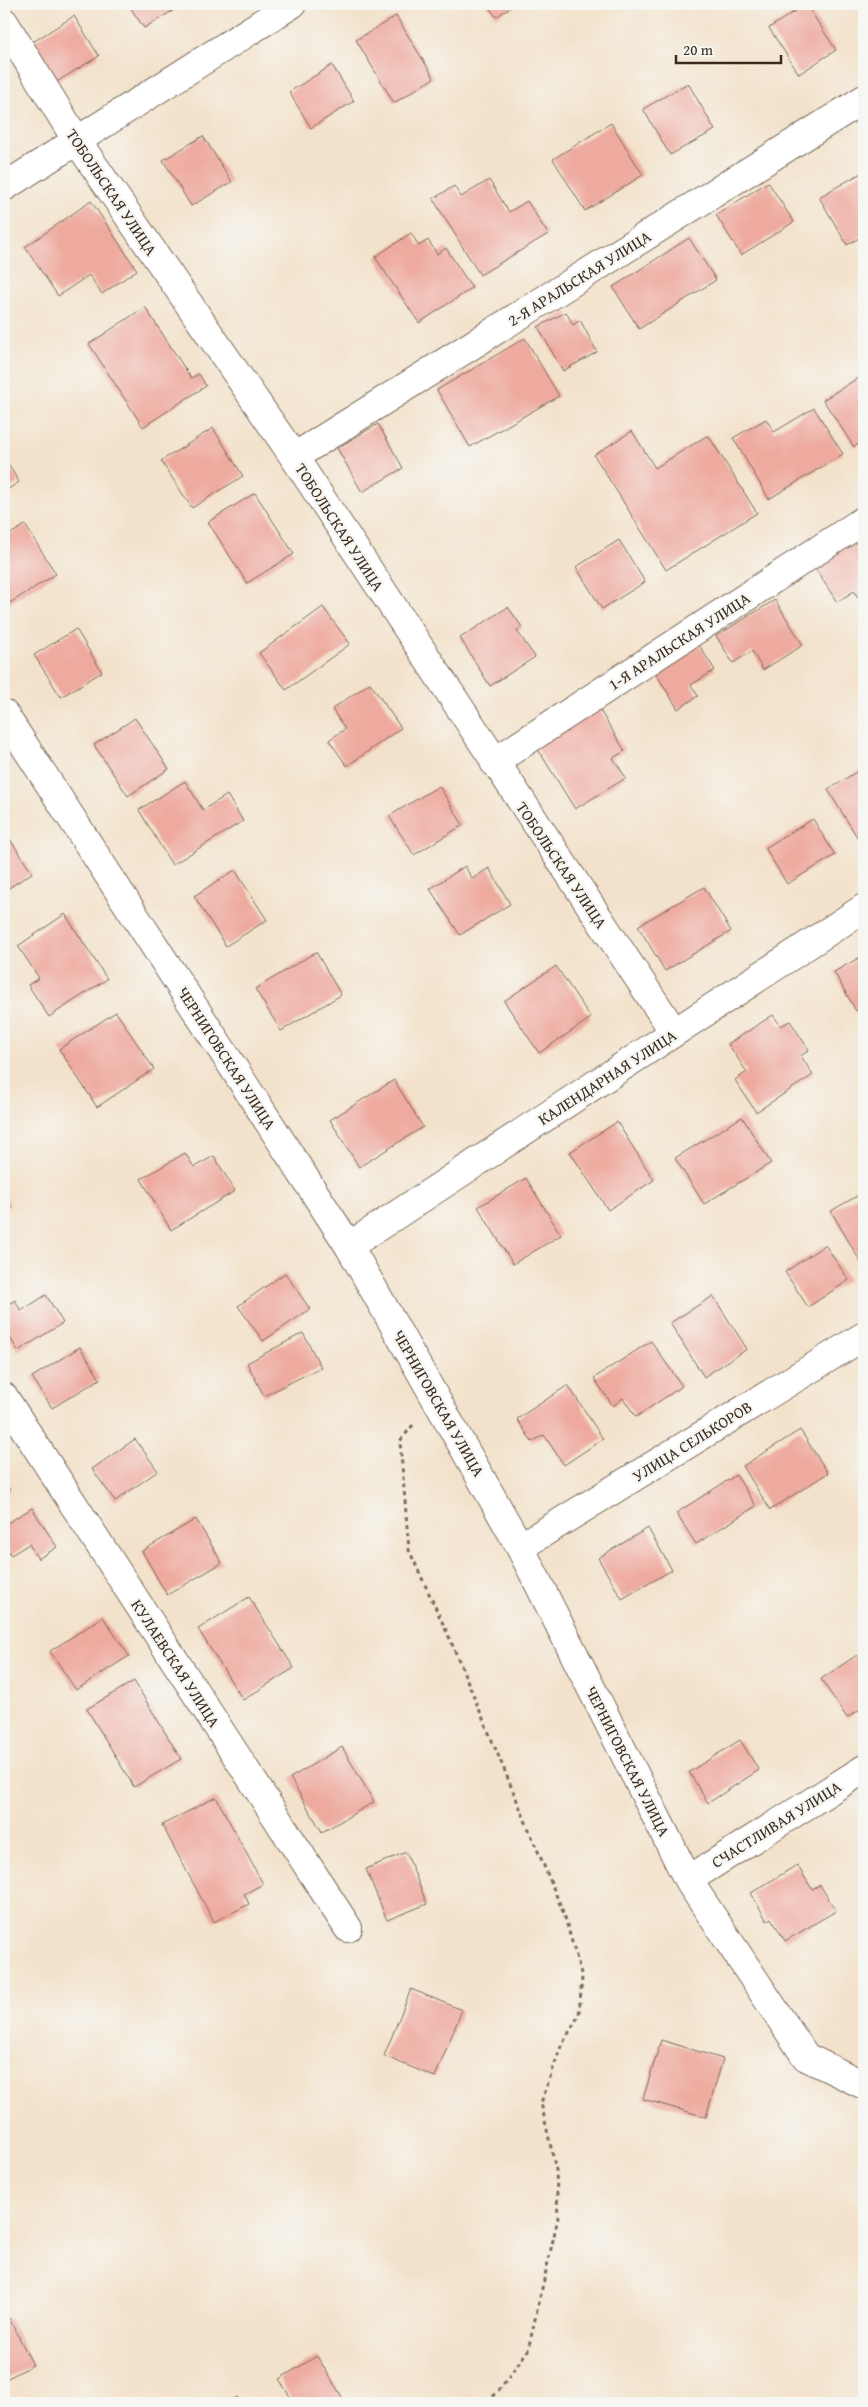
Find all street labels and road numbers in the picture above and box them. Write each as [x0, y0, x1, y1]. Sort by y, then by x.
street label: ТОБОЛЬСКАЯ УЛИЦА [61, 124, 164, 260]
street label: 2-Я АРАЛЬСКАЯ УЛИЦА [503, 224, 656, 332]
street label: ТОБОЛЬСКАЯ УЛИЦА [290, 458, 391, 596]
street label: 1-Я АРАЛЬСКАЯ УЛИЦА [603, 586, 755, 696]
street label: ТОБОЛЬСКАЯ УЛИЦА [511, 797, 614, 933]
street label: ЧЕРНИГОВСКАЯ УЛИЦА [172, 982, 283, 1135]
street label: КАЛЕНДАРНАЯ УЛИЦА [533, 1023, 681, 1131]
street label: ЧЕРНИГОВСКАЯ УЛИЦА [387, 1325, 491, 1481]
street label: УЛИЦА СЕЛЬКОРОВ [628, 1395, 756, 1487]
street label: КУЛАЕВСКАЯ УЛИЦА [126, 1594, 227, 1732]
street label: ЧЕРНИГОВСКАЯ УЛИЦА [580, 1681, 677, 1841]
street label: СЧАСТЛИВАЯ УЛИЦА [706, 1774, 846, 1874]

